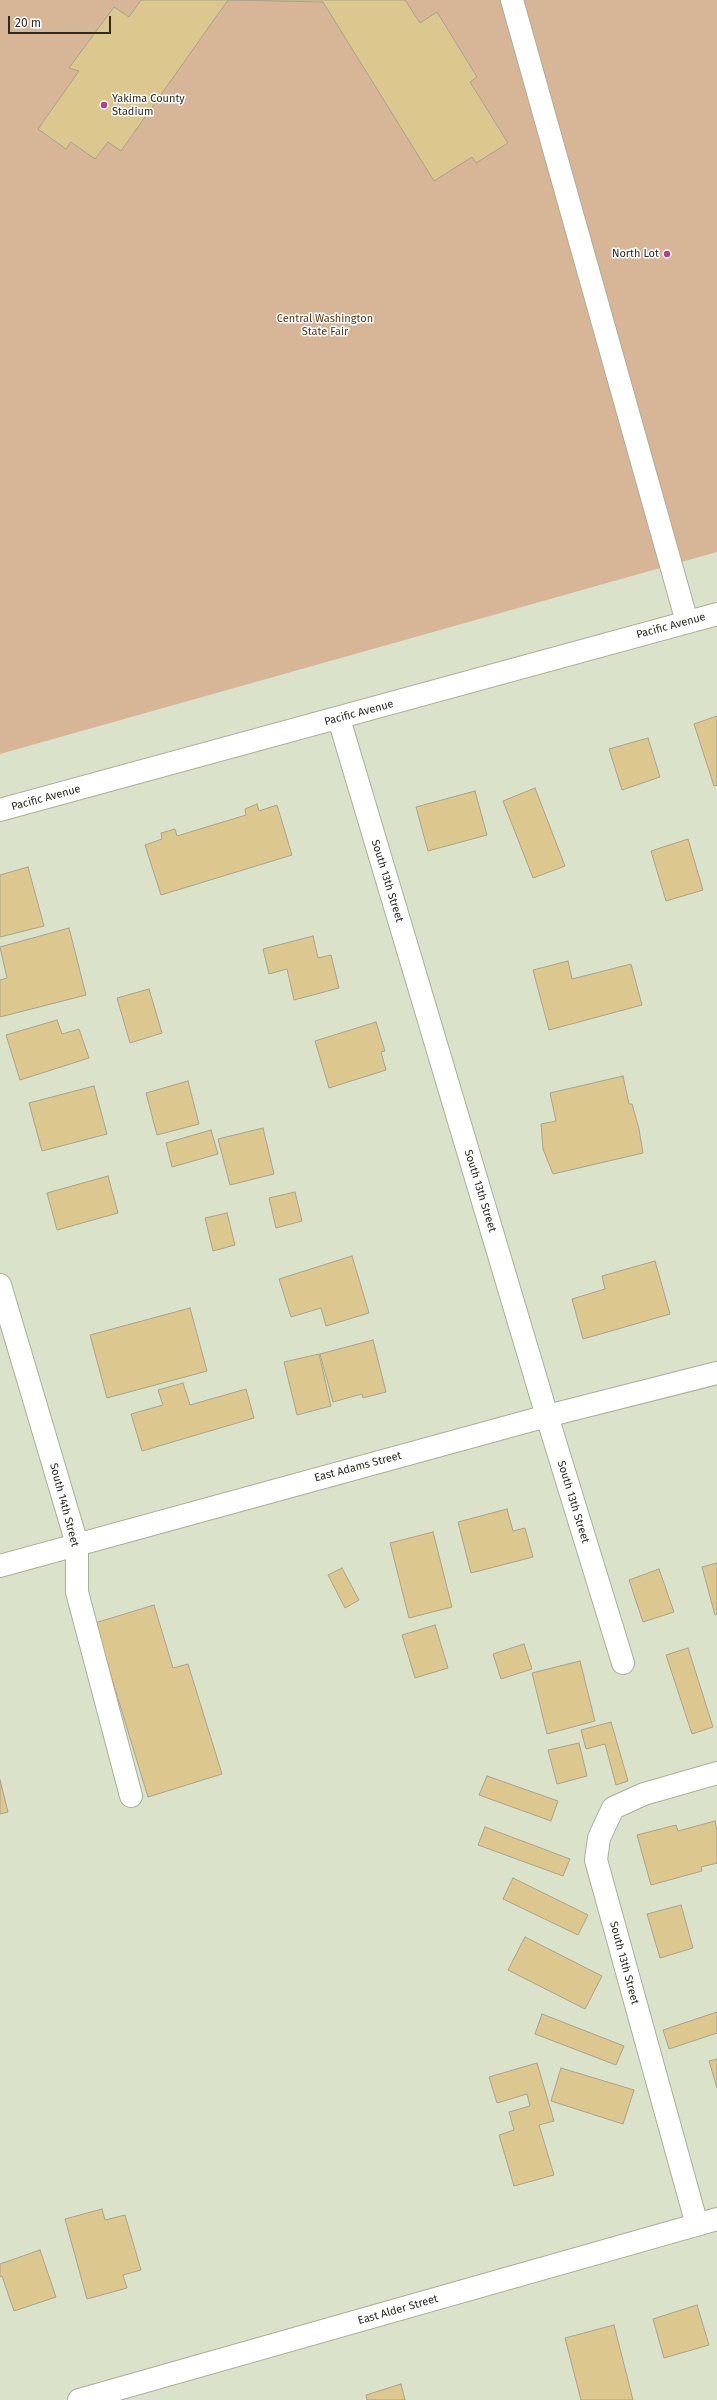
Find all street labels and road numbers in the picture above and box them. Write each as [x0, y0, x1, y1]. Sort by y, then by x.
street label: Pacific Avenue [635, 610, 707, 642]
street label: Pacific Avenue [323, 697, 395, 729]
street label: Pacific Avenue [10, 782, 82, 814]
street label: South 13th Street [368, 838, 406, 924]
street label: South 13th Street [461, 1148, 499, 1234]
street label: East Adams Street [313, 1449, 403, 1485]
street label: South 13th Street [554, 1459, 592, 1545]
street label: South 14th Street [47, 1462, 81, 1548]
street label: South 13th Street [607, 1920, 641, 2006]
street label: East Alder Street [356, 2292, 440, 2328]

